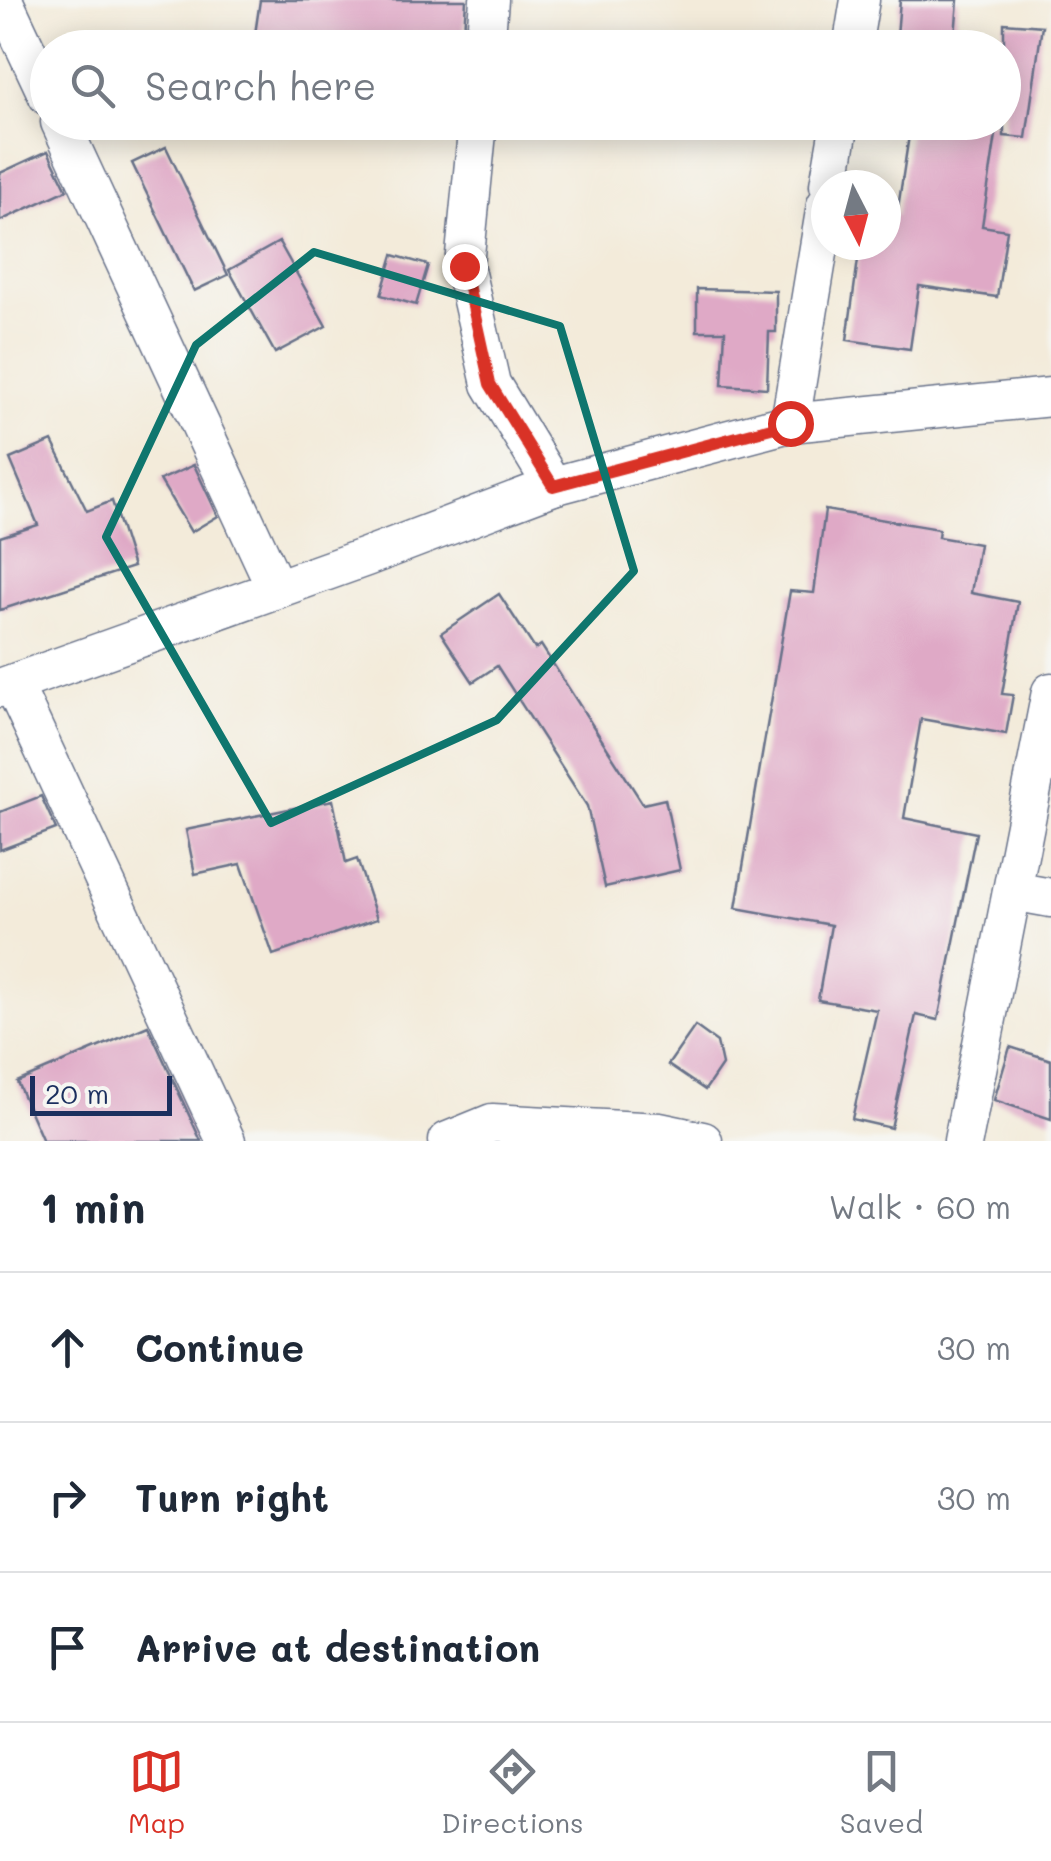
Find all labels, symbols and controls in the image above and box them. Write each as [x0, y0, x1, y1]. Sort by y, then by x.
search box [30, 30, 1021, 140]
icon: search [65, 58, 120, 113]
text: Search here [145, 60, 376, 110]
north arrow [811, 170, 901, 260]
route end [442, 244, 488, 290]
route start [768, 401, 814, 447]
scale bar [30, 1071, 172, 1116]
text: 20 m [45, 1075, 109, 1111]
text: 1 min [40, 1179, 145, 1234]
text: Walk · 60 m [829, 1185, 1011, 1227]
icon: ahead [40, 1320, 95, 1375]
text: Continue [135, 1322, 304, 1372]
text: 30 m [937, 1326, 1011, 1368]
icon: right [40, 1470, 95, 1525]
text: Turn right [135, 1472, 329, 1522]
text: 30 m [937, 1476, 1011, 1518]
icon: arrive [40, 1620, 95, 1675]
text: Arrive at destination [135, 1622, 540, 1672]
tab: Map [128, 1744, 185, 1840]
tab: Directions [441, 1744, 584, 1840]
tab: Saved [840, 1744, 923, 1840]

